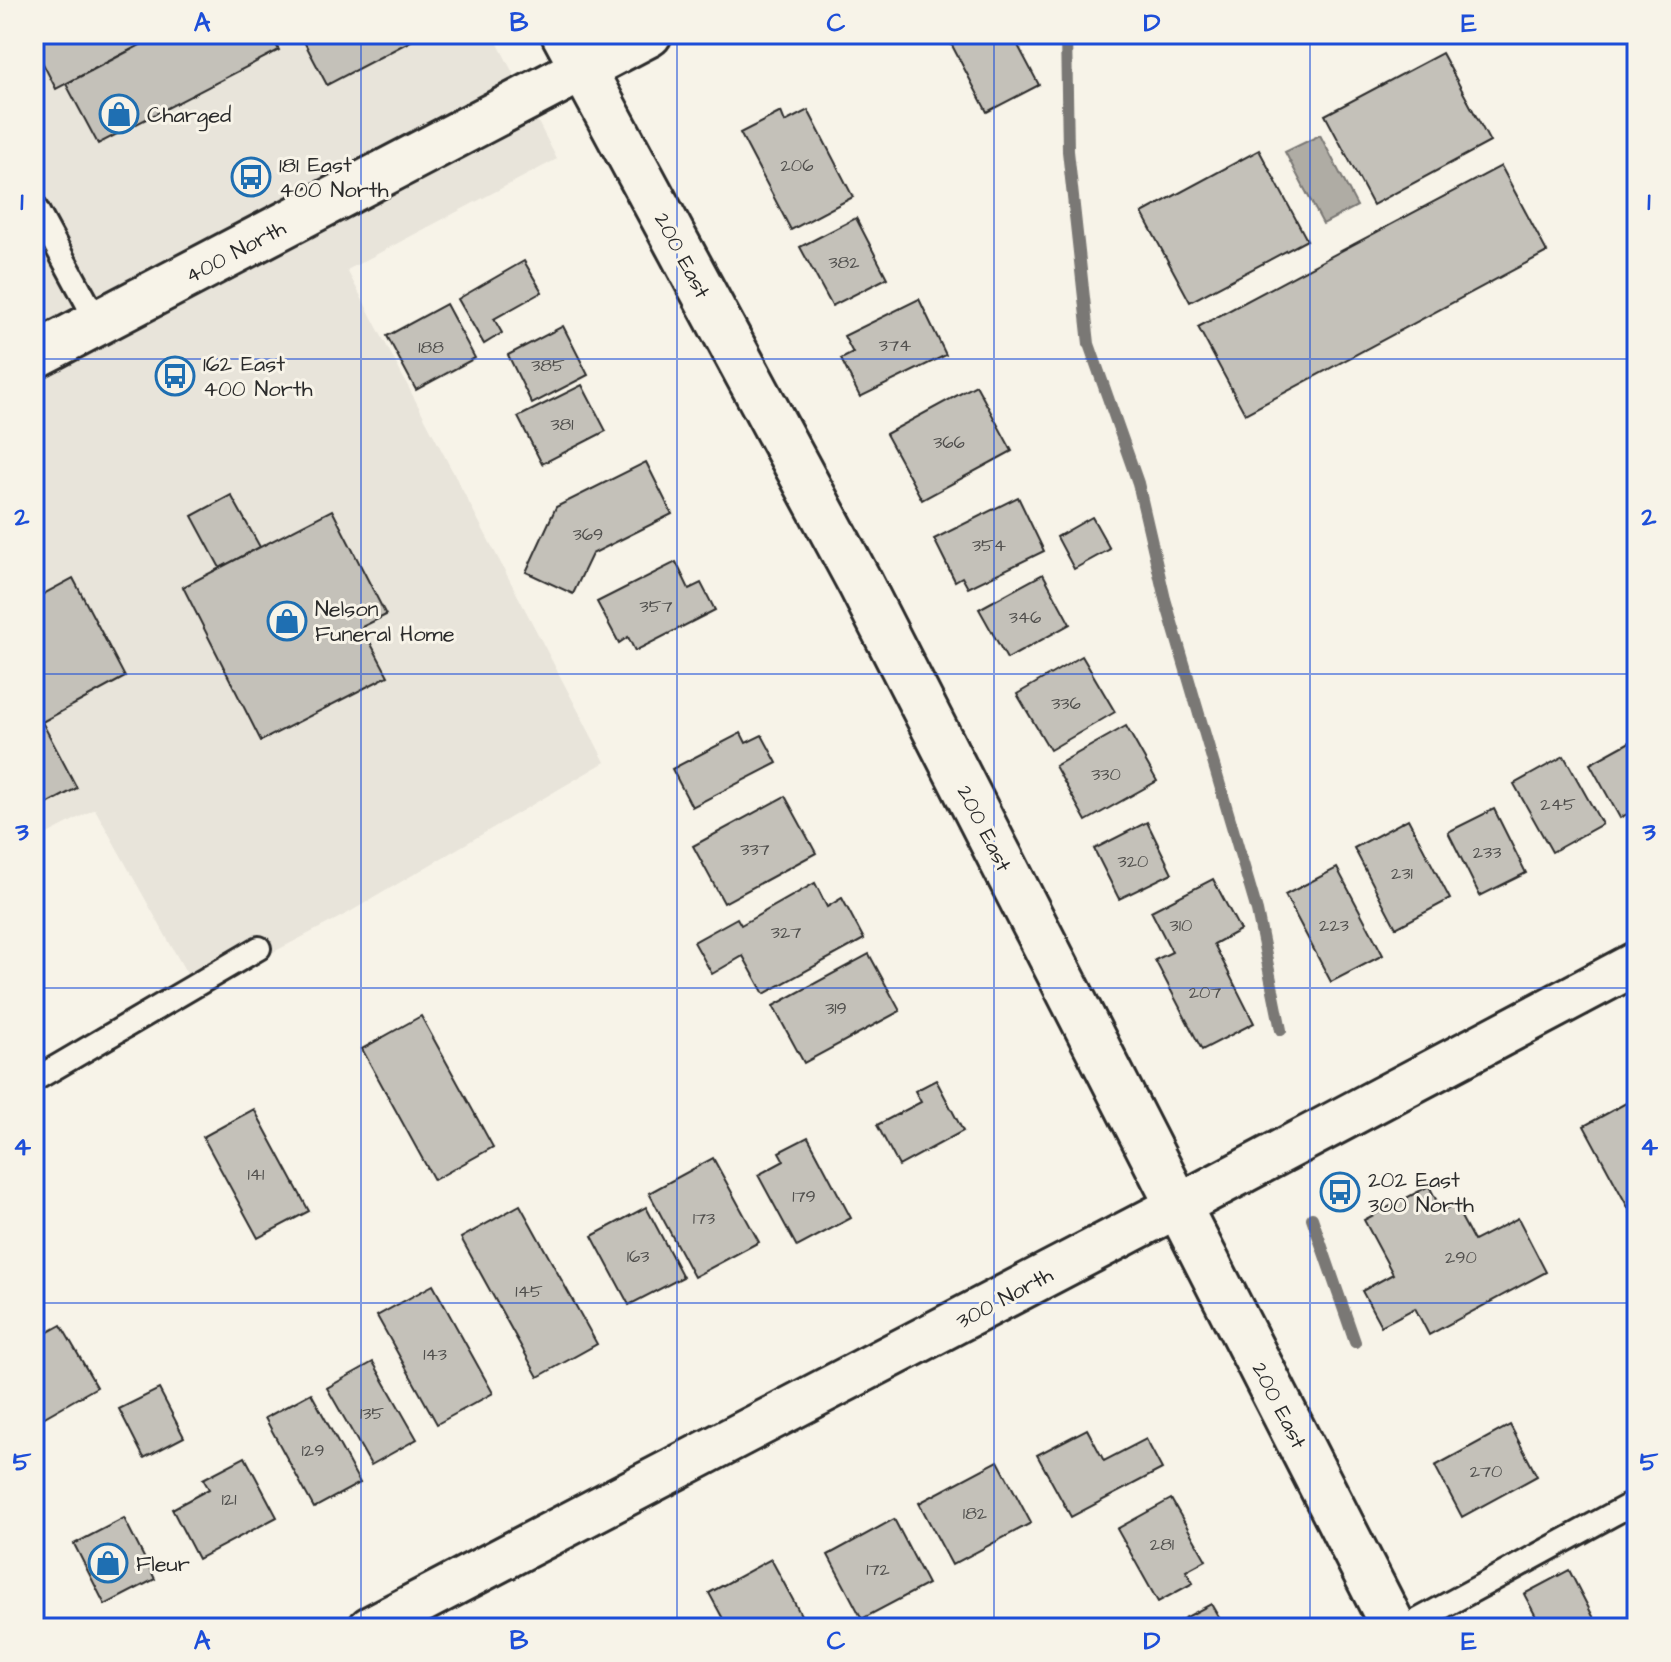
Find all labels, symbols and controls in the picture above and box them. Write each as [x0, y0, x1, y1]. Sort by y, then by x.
text: A [194, 5, 211, 41]
text: B [510, 5, 529, 41]
text: C [827, 5, 846, 41]
text: D [1144, 5, 1161, 41]
text: E [1461, 5, 1477, 41]
shop icon: Charged [98, 93, 140, 135]
place label: Charged [147, 100, 231, 132]
place label: 181 East 400 North [279, 150, 389, 206]
house number: 206 [781, 153, 813, 178]
bus stop icon: 181 East 400 North [230, 156, 272, 198]
text: 1 [20, 184, 24, 220]
text: 1 [1647, 184, 1651, 220]
street label: 200 East [646, 207, 717, 304]
street label: 400 North [180, 213, 291, 292]
house number: 382 [828, 250, 860, 275]
house number: 374 [879, 333, 911, 358]
house number: 188 [418, 335, 444, 360]
place label: 162 East 400 North [203, 349, 313, 405]
house number: 385 [531, 353, 565, 378]
bus stop icon: 162 East 400 North [154, 355, 196, 397]
house number: 381 [550, 412, 574, 437]
house number: 366 [933, 430, 965, 455]
text: 2 [14, 499, 30, 535]
text: 2 [1641, 499, 1657, 535]
house number: 369 [573, 522, 603, 547]
house number: 354 [972, 533, 1006, 558]
place label: Nelson Funeral Home [315, 594, 455, 650]
house number: 357 [640, 594, 672, 619]
shop icon: Nelson Funeral Home [266, 600, 308, 642]
house number: 346 [1009, 605, 1041, 630]
house number: 336 [1051, 691, 1081, 716]
house number: 330 [1091, 762, 1121, 787]
street label: 200 East [949, 780, 1019, 877]
house number: 245 [1540, 792, 1576, 817]
text: 3 [14, 814, 29, 850]
text: 3 [1641, 814, 1656, 850]
house number: 337 [740, 837, 770, 862]
house number: 233 [1473, 840, 1501, 865]
house number: 320 [1118, 849, 1148, 874]
house number: 231 [1391, 861, 1413, 886]
house number: 310 [1170, 913, 1192, 938]
house number: 223 [1319, 913, 1349, 938]
house number: 327 [771, 920, 801, 945]
house number: 207 [1189, 980, 1221, 1005]
house number: 319 [825, 996, 847, 1021]
text: 4 [13, 1129, 31, 1165]
text: 4 [1640, 1129, 1658, 1165]
house number: 141 [248, 1162, 264, 1187]
place label: 202 East 300 North [1368, 1165, 1474, 1221]
bus stop icon: 202 East 300 North [1319, 1171, 1361, 1213]
house number: 179 [792, 1184, 816, 1209]
house number: 173 [693, 1206, 715, 1231]
house number: 163 [627, 1244, 649, 1269]
house number: 290 [1445, 1245, 1477, 1270]
street label: 300 North [951, 1260, 1059, 1337]
house number: 145 [515, 1279, 543, 1304]
house number: 143 [423, 1342, 447, 1367]
street label: 200 East [1244, 1357, 1314, 1454]
house number: 135 [360, 1401, 384, 1426]
house number: 129 [302, 1438, 324, 1463]
text: 5 [13, 1444, 32, 1480]
text: 5 [1640, 1444, 1659, 1480]
house number: 270 [1470, 1459, 1502, 1484]
house number: 121 [222, 1487, 236, 1512]
house number: 182 [963, 1501, 988, 1526]
house number: 281 [1150, 1532, 1174, 1557]
shop icon: Fleur [87, 1542, 129, 1584]
place label: Fleur [136, 1549, 190, 1580]
house number: 172 [866, 1557, 891, 1582]
text: A [194, 1623, 211, 1659]
text: B [510, 1623, 529, 1659]
text: C [827, 1623, 846, 1659]
text: D [1144, 1623, 1161, 1659]
text: E [1461, 1623, 1477, 1659]

